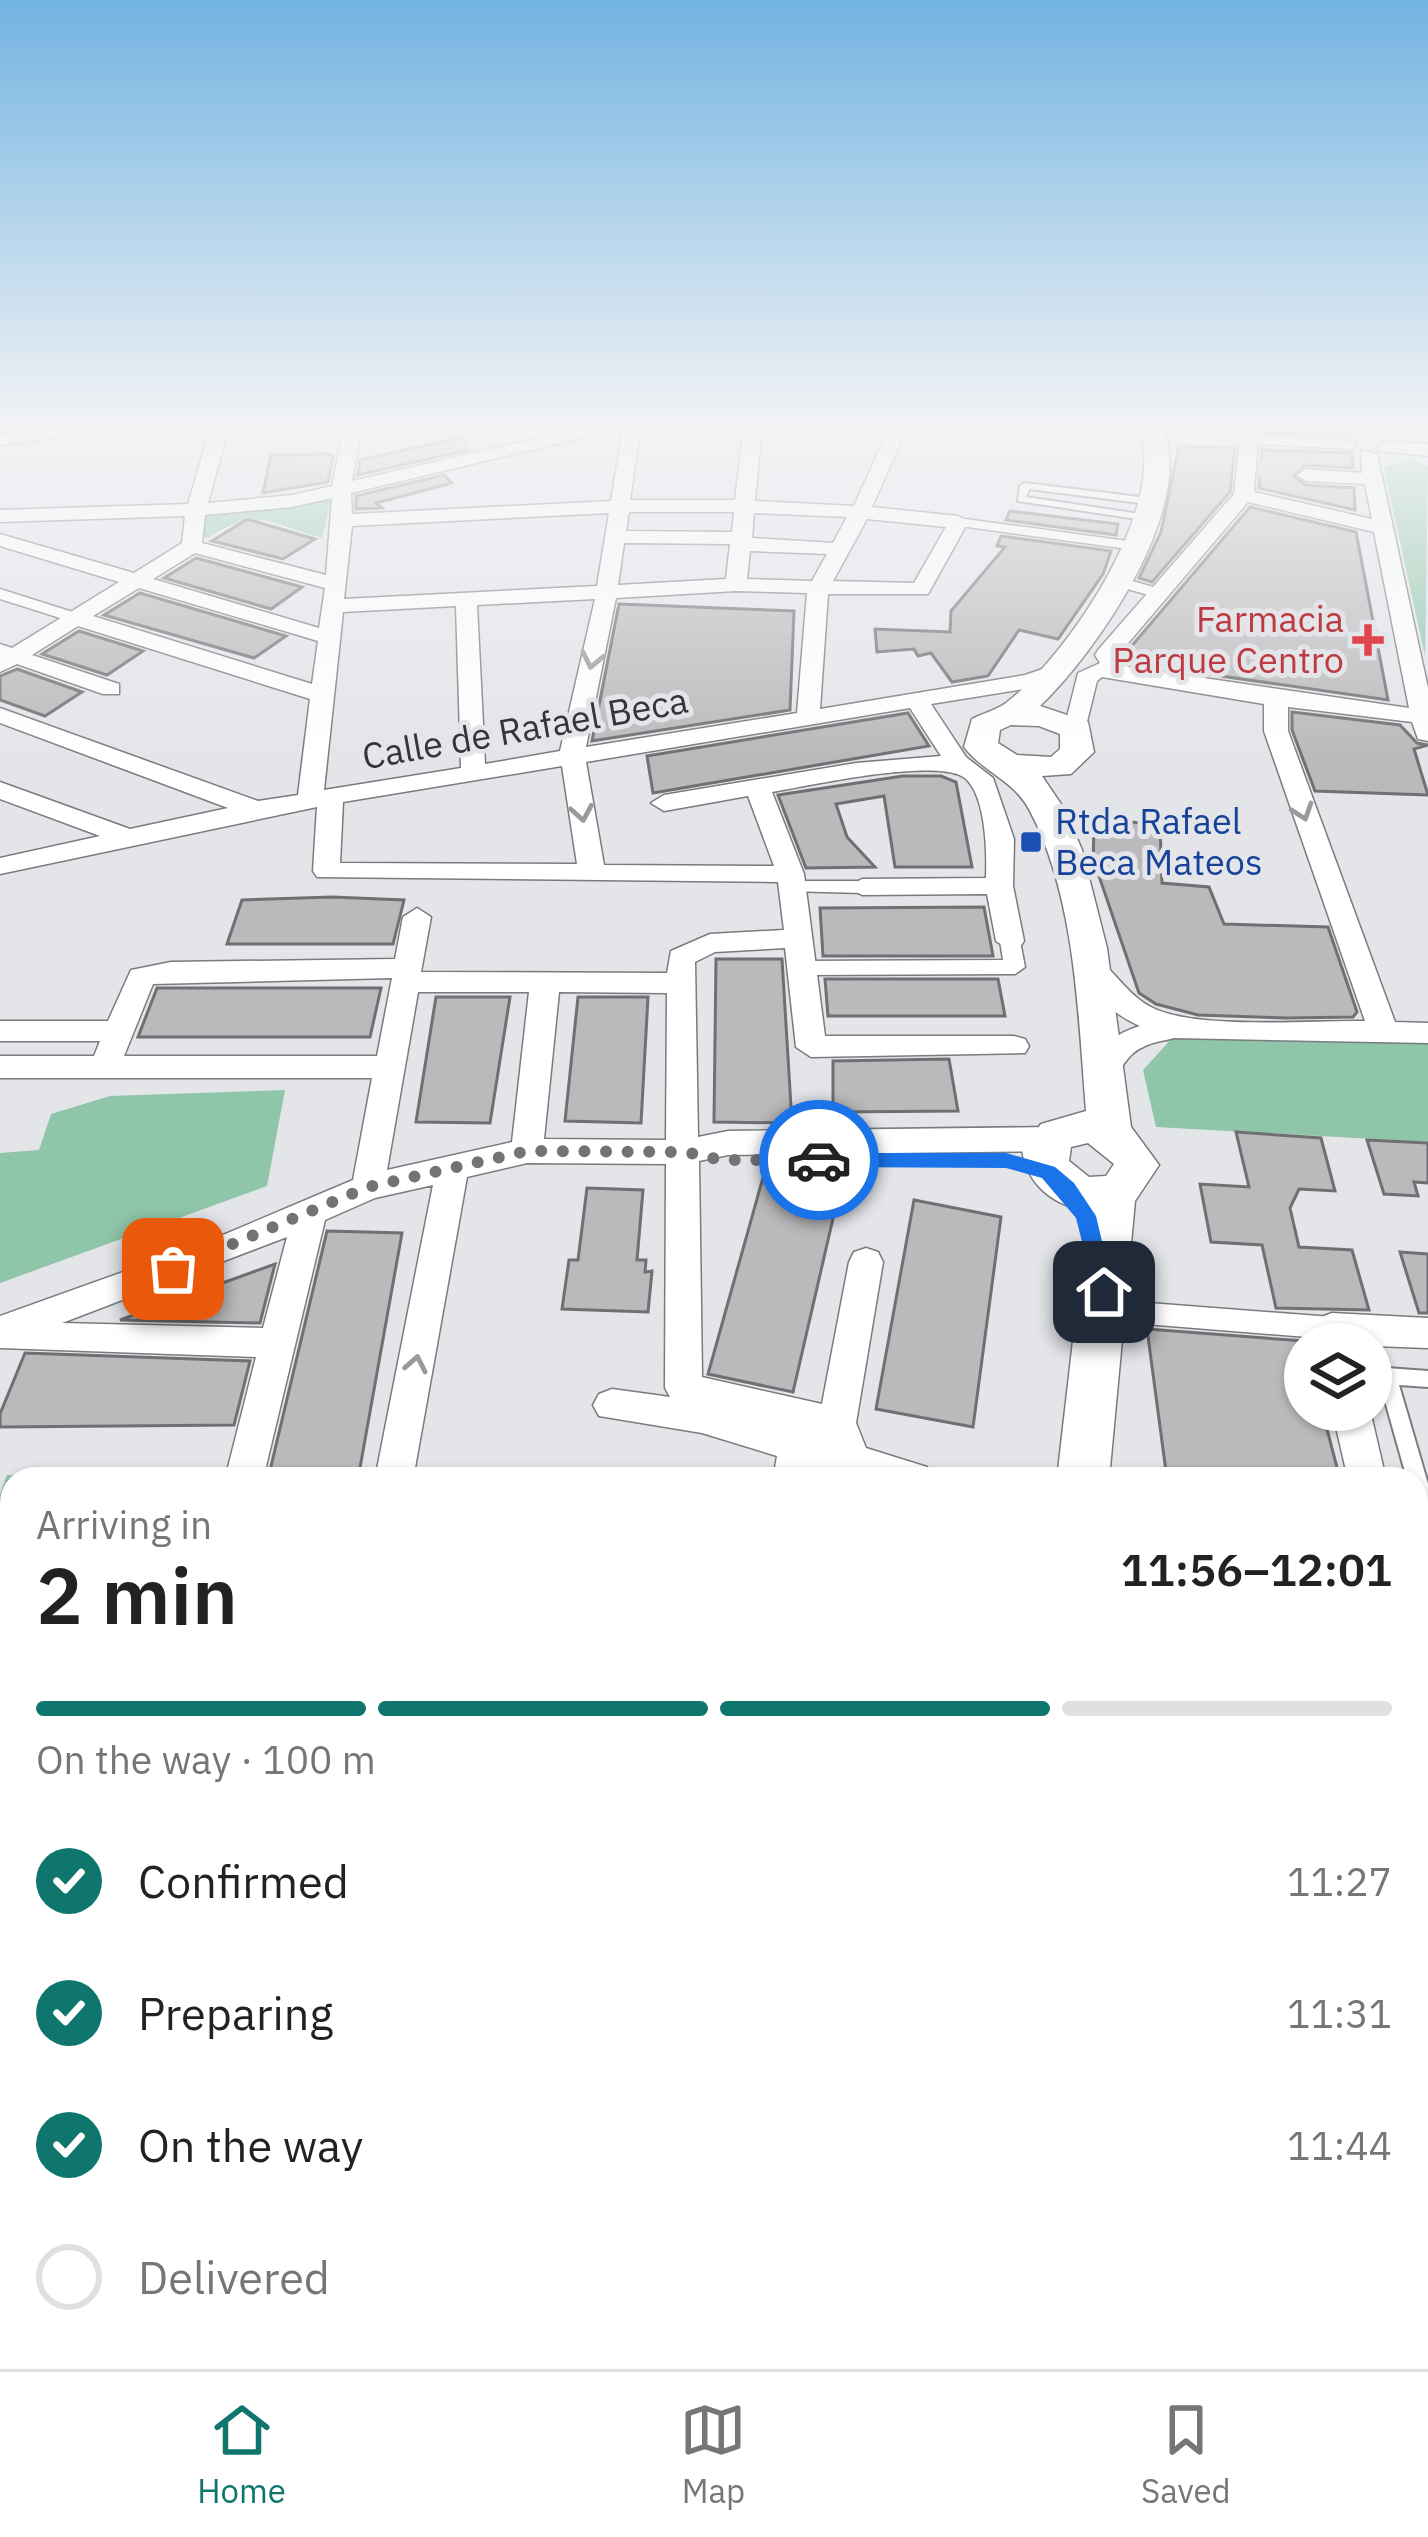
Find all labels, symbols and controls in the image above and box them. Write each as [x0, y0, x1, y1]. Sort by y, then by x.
place label: Farmacia Parque Centro [1112, 595, 1344, 683]
marker: Farmacia Parque Centro [1355, 627, 1381, 653]
one-way arrow [580, 650, 605, 670]
street label: Calle de Rafael Beca [358, 676, 691, 779]
place label: Rtda Rafael Beca Mateos [1055, 797, 1263, 885]
one-way arrow [1289, 800, 1313, 821]
one-way arrow [568, 803, 594, 823]
marker: Rtda Rafael Beca Mateos [1018, 829, 1044, 855]
courier [759, 1100, 879, 1220]
icon: car [786, 1127, 852, 1193]
pin [122, 1218, 224, 1320]
icon: bag [140, 1236, 206, 1302]
pin [1053, 1241, 1155, 1343]
icon: home [1071, 1259, 1137, 1325]
map controls [1284, 1323, 1392, 1431]
button: layers [1284, 1323, 1392, 1431]
one-way arrow [402, 1354, 428, 1374]
text: Arriving in [36, 1499, 212, 1550]
text: 11:56–12:01 [1121, 1540, 1392, 1598]
text: 2 min [36, 1544, 238, 1645]
text: On the way · 100 m [36, 1734, 376, 1785]
icon: check [36, 1848, 102, 1914]
text: Confirmed [138, 1852, 349, 1910]
text: 11:27 [1287, 1856, 1392, 1907]
icon: check [36, 1980, 102, 2046]
text: Preparing [138, 1984, 333, 2042]
text: 11:31 [1287, 1988, 1392, 2039]
icon: check [36, 2112, 102, 2178]
text: On the way [138, 2116, 363, 2174]
text: 11:44 [1287, 2120, 1392, 2171]
text: Delivered [138, 2248, 330, 2306]
tab: Home [197, 2397, 286, 2512]
tab: Map [680, 2397, 746, 2512]
tab: Saved [1141, 2397, 1231, 2512]

